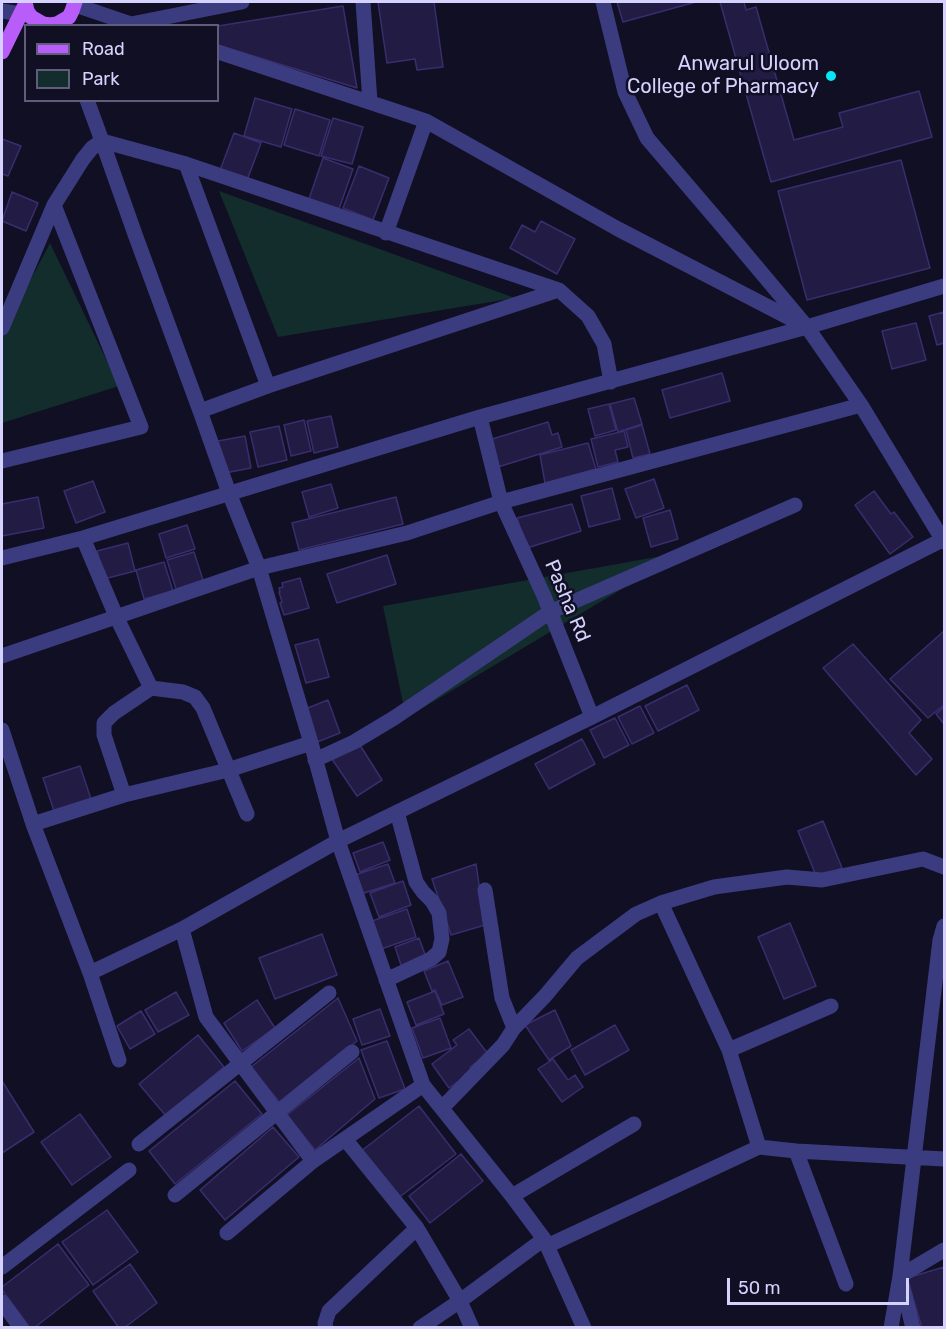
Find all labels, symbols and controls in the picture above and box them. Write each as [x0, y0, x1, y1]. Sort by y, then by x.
legend [24, 24, 219, 102]
text: Road [82, 38, 125, 60]
place label: Anwarul Uloom College of Pharmacy [627, 52, 819, 99]
text: Park [82, 68, 119, 90]
marker: Anwarul Uloom College of Pharmacy [824, 69, 838, 83]
street label: Pasha Rd [539, 556, 595, 646]
scale bar [730, 1266, 912, 1304]
text: 50 m [738, 1277, 781, 1299]

